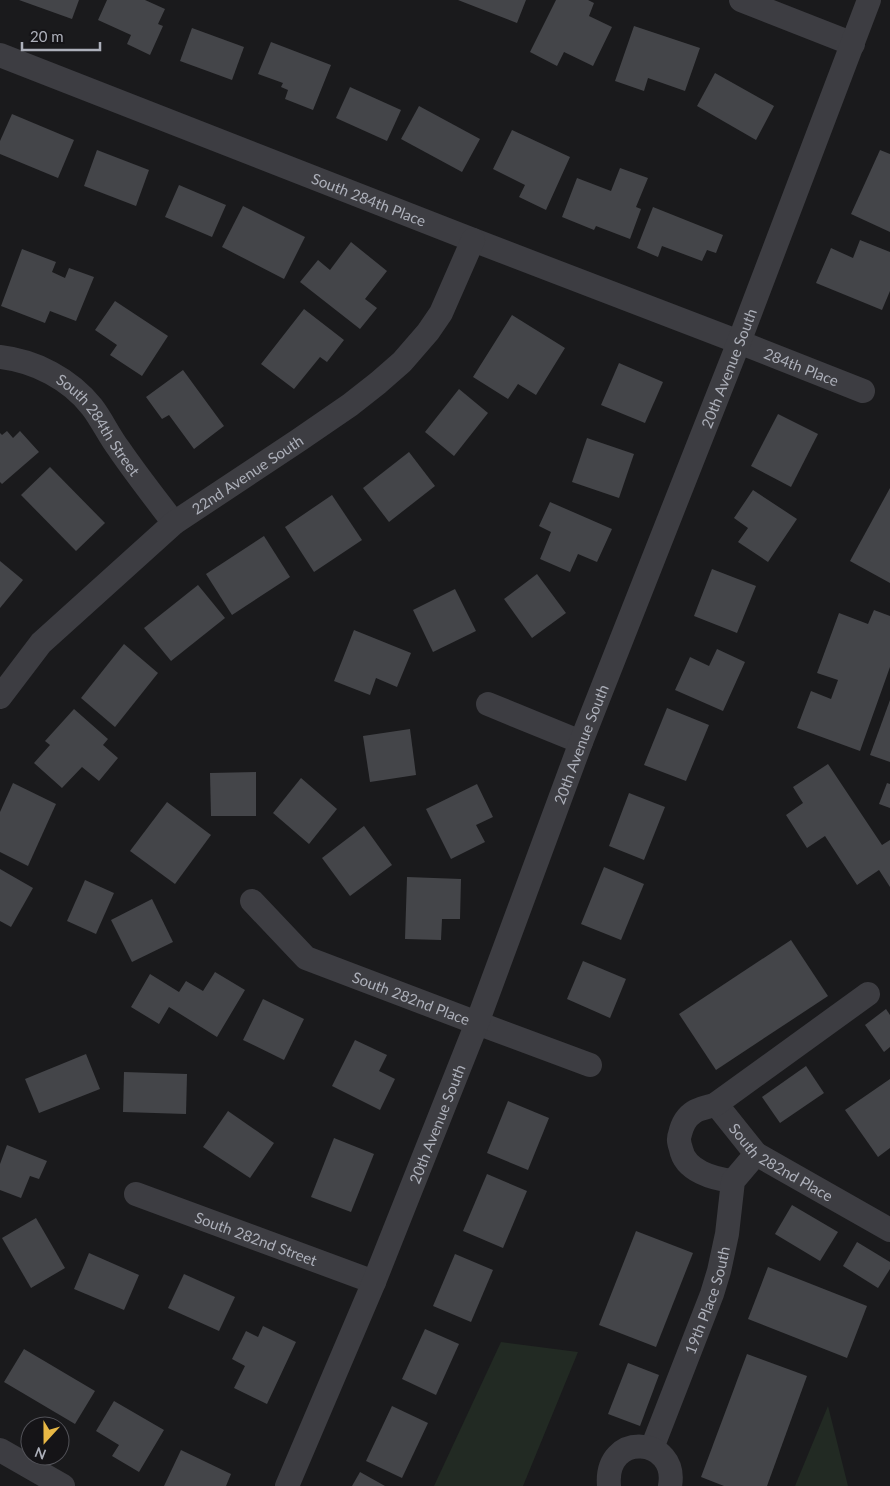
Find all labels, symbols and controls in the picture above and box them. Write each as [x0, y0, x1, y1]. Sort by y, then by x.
scale bar [22, 20, 100, 52]
text: 20 m [30, 27, 64, 45]
street label: South 284th Place [309, 169, 429, 230]
street label: 20th Avenue South [697, 306, 760, 431]
street label: 284th Place [762, 344, 841, 390]
street label: South 284th Street [53, 370, 144, 480]
street label: 22nd Avenue South [188, 431, 306, 518]
street label: 20th Avenue South [550, 682, 612, 807]
street label: South 282nd Place [350, 967, 472, 1028]
street label: 20th Avenue South [405, 1062, 469, 1186]
street label: South 282nd Place [726, 1119, 836, 1205]
street label: South 282nd Street [192, 1208, 320, 1269]
street label: 19th Place South [681, 1245, 733, 1356]
north arrow [20, 1416, 70, 1466]
text: N [32, 1444, 48, 1463]

